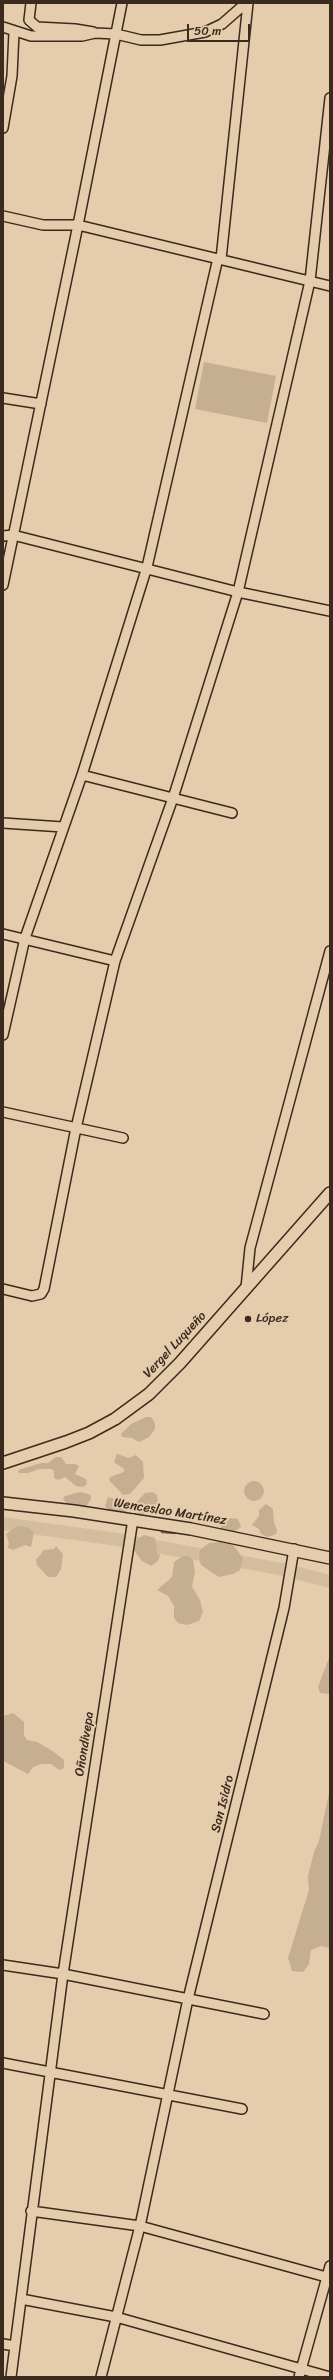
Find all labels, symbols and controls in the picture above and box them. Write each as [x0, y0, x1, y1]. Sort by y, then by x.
scale bar [189, 16, 252, 42]
text: 50 m [194, 20, 221, 42]
street label: Vergel Luqueño [140, 1309, 210, 1381]
place label: López [256, 1311, 288, 1327]
marker: López [243, 1314, 253, 1324]
street label: Wenceslao Martínez [112, 1495, 228, 1529]
street label: Oñondivepa [72, 1711, 98, 1777]
street label: San Isidro [208, 1774, 238, 1834]

